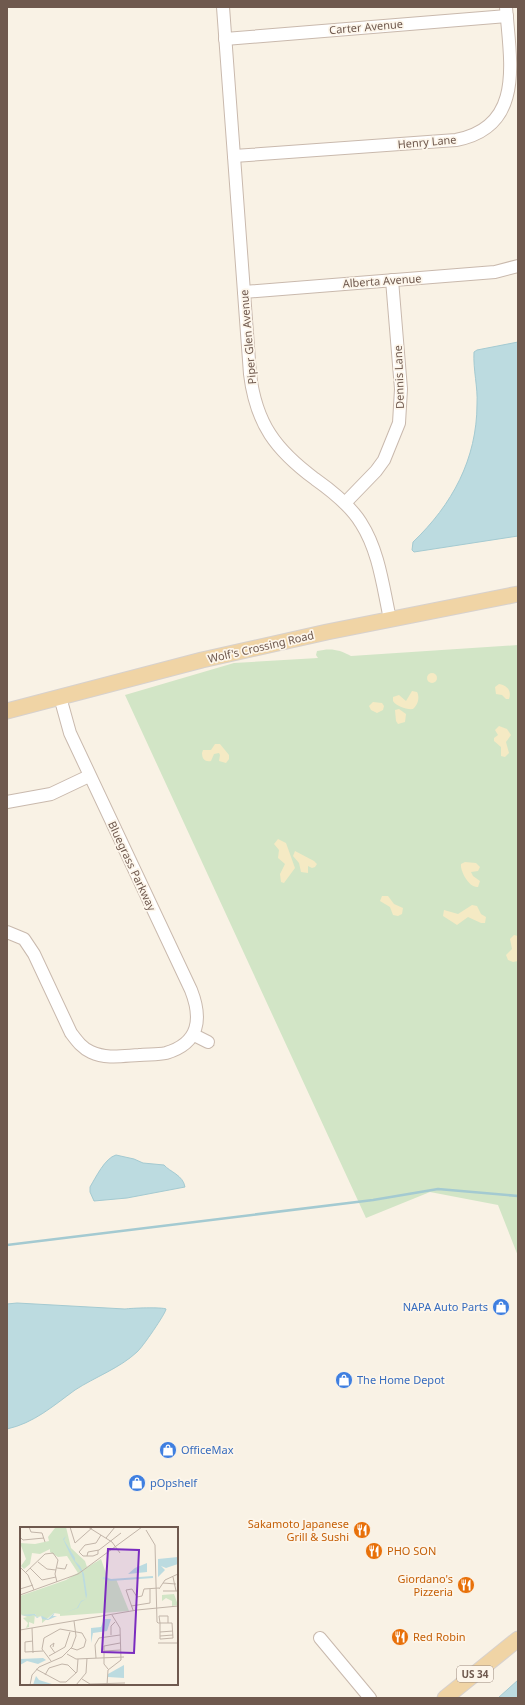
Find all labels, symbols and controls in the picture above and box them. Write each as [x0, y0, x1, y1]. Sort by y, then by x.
street label: Carter Avenue [329, 16, 403, 37]
street label: Henry Lane [397, 131, 457, 152]
street label: Alberta Avenue [342, 270, 422, 291]
street label: Piper Glen Avenue [236, 289, 259, 385]
street label: Dennis Lane [390, 345, 407, 409]
street label: Wolf's Crossing Road [206, 627, 315, 666]
street label: Bluegrass Parkway [105, 819, 160, 913]
shop icon: NAPA Auto Parts [491, 1297, 511, 1317]
place label: NAPA Auto Parts [403, 1299, 488, 1314]
shop icon: The Home Depot [334, 1370, 354, 1390]
place label: The Home Depot [357, 1372, 445, 1387]
shop icon: OfficeMax [158, 1440, 178, 1460]
place label: OfficeMax [181, 1442, 234, 1457]
shop icon: pOpshelf [127, 1473, 147, 1493]
place label: pOpshelf [150, 1475, 198, 1490]
place label: Sakamoto Japanese Grill & Sushi [248, 1516, 349, 1544]
restaurant icon: Sakamoto Japanese Grill & Sushi [352, 1520, 372, 1540]
inset map [20, 1527, 178, 1685]
restaurant icon: PHO SON [364, 1541, 384, 1561]
place label: PHO SON [387, 1543, 436, 1558]
place label: Giordano's Pizzeria [397, 1571, 453, 1599]
restaurant icon: Giordano's Pizzeria [456, 1575, 476, 1595]
restaurant icon: Red Robin [390, 1627, 410, 1647]
place label: Red Robin [413, 1629, 466, 1644]
road number: US 34 [457, 1666, 493, 1682]

